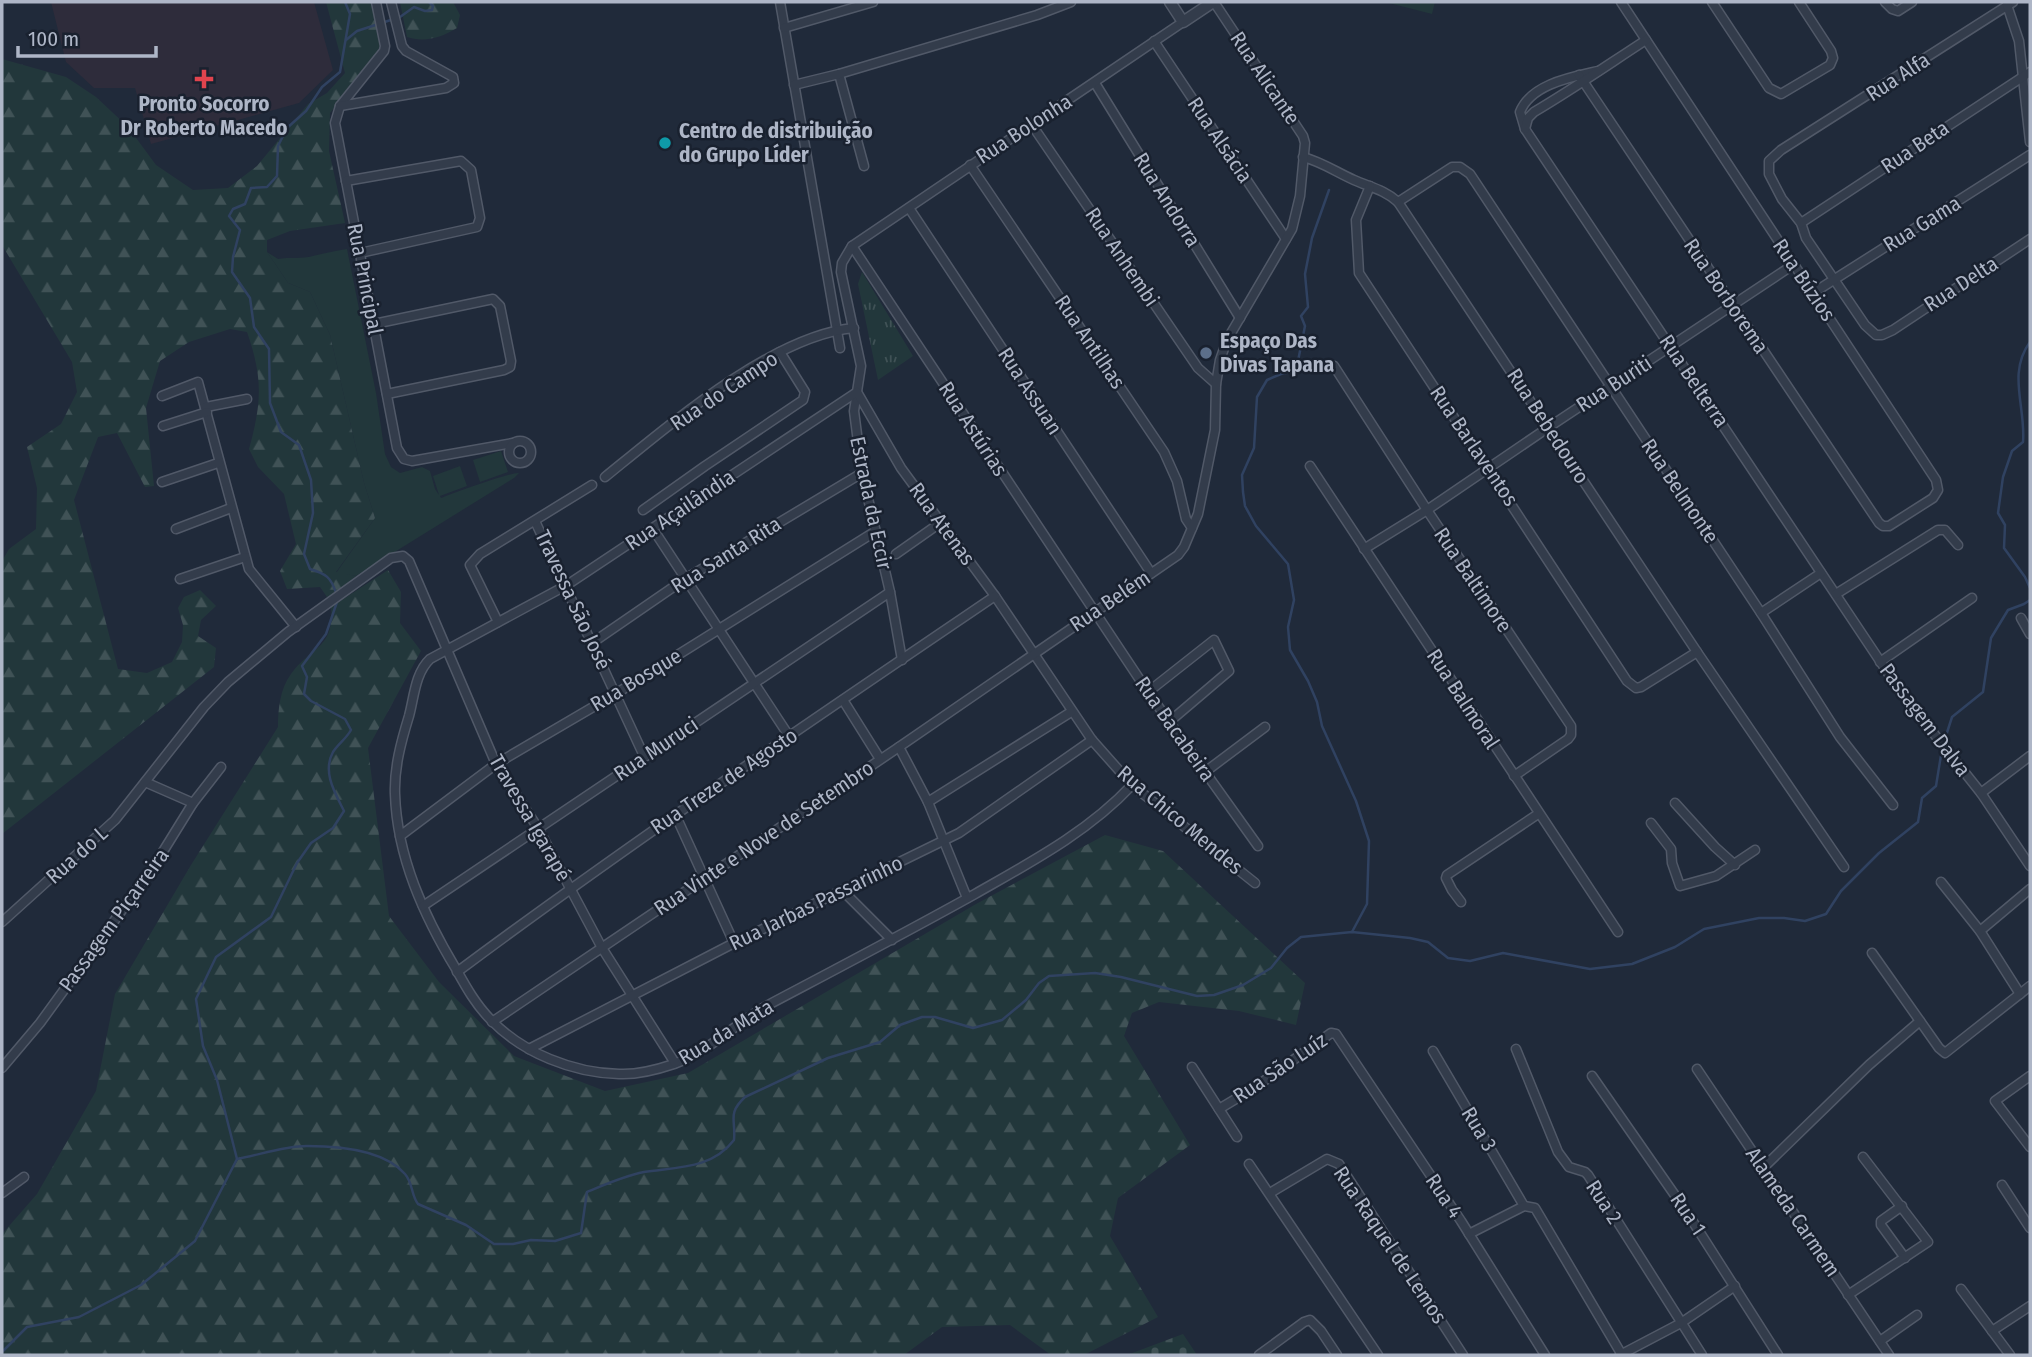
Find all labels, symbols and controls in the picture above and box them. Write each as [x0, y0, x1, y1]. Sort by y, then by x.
scale bar [18, 14, 156, 58]
text: 100 m [28, 26, 79, 52]
street label: Rua Alicante [1224, 27, 1306, 129]
street label: Rua Alfa [1861, 47, 1935, 107]
marker: Pronto Socorro Dr Roberto Macedo [194, 69, 214, 89]
street label: Rua Bolonha [971, 88, 1077, 170]
place label: Pronto Socorro Dr Roberto Macedo [120, 91, 288, 141]
street label: Rua Alsácia [1182, 92, 1258, 188]
street label: Rua Beta [1876, 115, 1954, 179]
place label: Centro de distribuição do Grupo Líder [679, 118, 873, 168]
marker: Centro de distribuição do Grupo Líder [657, 135, 673, 151]
street label: Rua Andorra [1128, 148, 1206, 252]
street label: Rua Gama [1878, 190, 1966, 258]
street label: Rua Anhembi [1079, 203, 1165, 311]
street label: Rua Principal [341, 221, 389, 337]
street label: Rua Borborema [1678, 233, 1774, 359]
street label: Rua Búzios [1767, 234, 1841, 326]
street label: Rua Delta [1919, 251, 2003, 317]
street label: Rua Antilhas [1049, 290, 1131, 394]
place label: Espaço Das Divas Tapana [1220, 328, 1334, 378]
street label: Rua Belterra [1654, 330, 1734, 432]
street label: Rua Assuan [992, 343, 1068, 439]
marker: Espaço Das Divas Tapana [1198, 345, 1214, 361]
street label: Rua do Campo [665, 346, 783, 436]
street label: Rua Buriti [1571, 350, 1657, 418]
street label: Rua Bebedouro [1501, 364, 1595, 488]
street label: Rua Astúrias [933, 377, 1013, 481]
street label: Rua Barlaventos [1424, 381, 1524, 511]
street label: Estrada da Eccir [844, 434, 898, 572]
street label: Rua Belmonte [1636, 434, 1724, 548]
street label: Rua Açailândia [620, 464, 740, 556]
street label: Rua Atenas [903, 478, 981, 570]
street label: Rua Santa Rita [666, 511, 786, 599]
street label: Rua Baltimore [1428, 522, 1518, 638]
street label: Travessa São José [529, 526, 617, 674]
street label: Rua Belém [1065, 565, 1155, 637]
street label: Rua Bosque [586, 643, 686, 717]
street label: Rua Balmoral [1421, 644, 1505, 754]
street label: Passagem Dalva [1874, 658, 1976, 782]
street label: Rua Bacabeira [1129, 671, 1221, 787]
street label: Rua Muruci [609, 711, 703, 787]
street label: Rua Treze de Agosto [645, 722, 803, 840]
street label: Travessa Igarapé [483, 750, 577, 886]
street label: Rua Vinte e Nove de Setembro [649, 755, 879, 921]
street label: Rua Chico Mendes [1112, 760, 1248, 880]
street label: Rua do L [41, 820, 114, 889]
street label: Passagem Piçarreira [53, 843, 175, 997]
street label: Rua Jarbas Passarinho [725, 850, 907, 956]
street label: Rua da Mata [674, 993, 778, 1071]
street label: Rua São Luíz [1228, 1027, 1332, 1109]
street label: Rua 3 [1456, 1102, 1502, 1156]
street label: Alameda Carmem [1740, 1142, 1846, 1282]
street label: Rua Raquel de Lemos [1328, 1161, 1452, 1329]
street label: Rua 4 [1420, 1169, 1468, 1223]
street label: Rua 2 [1580, 1175, 1628, 1229]
street label: Rua 1 [1664, 1188, 1712, 1240]

